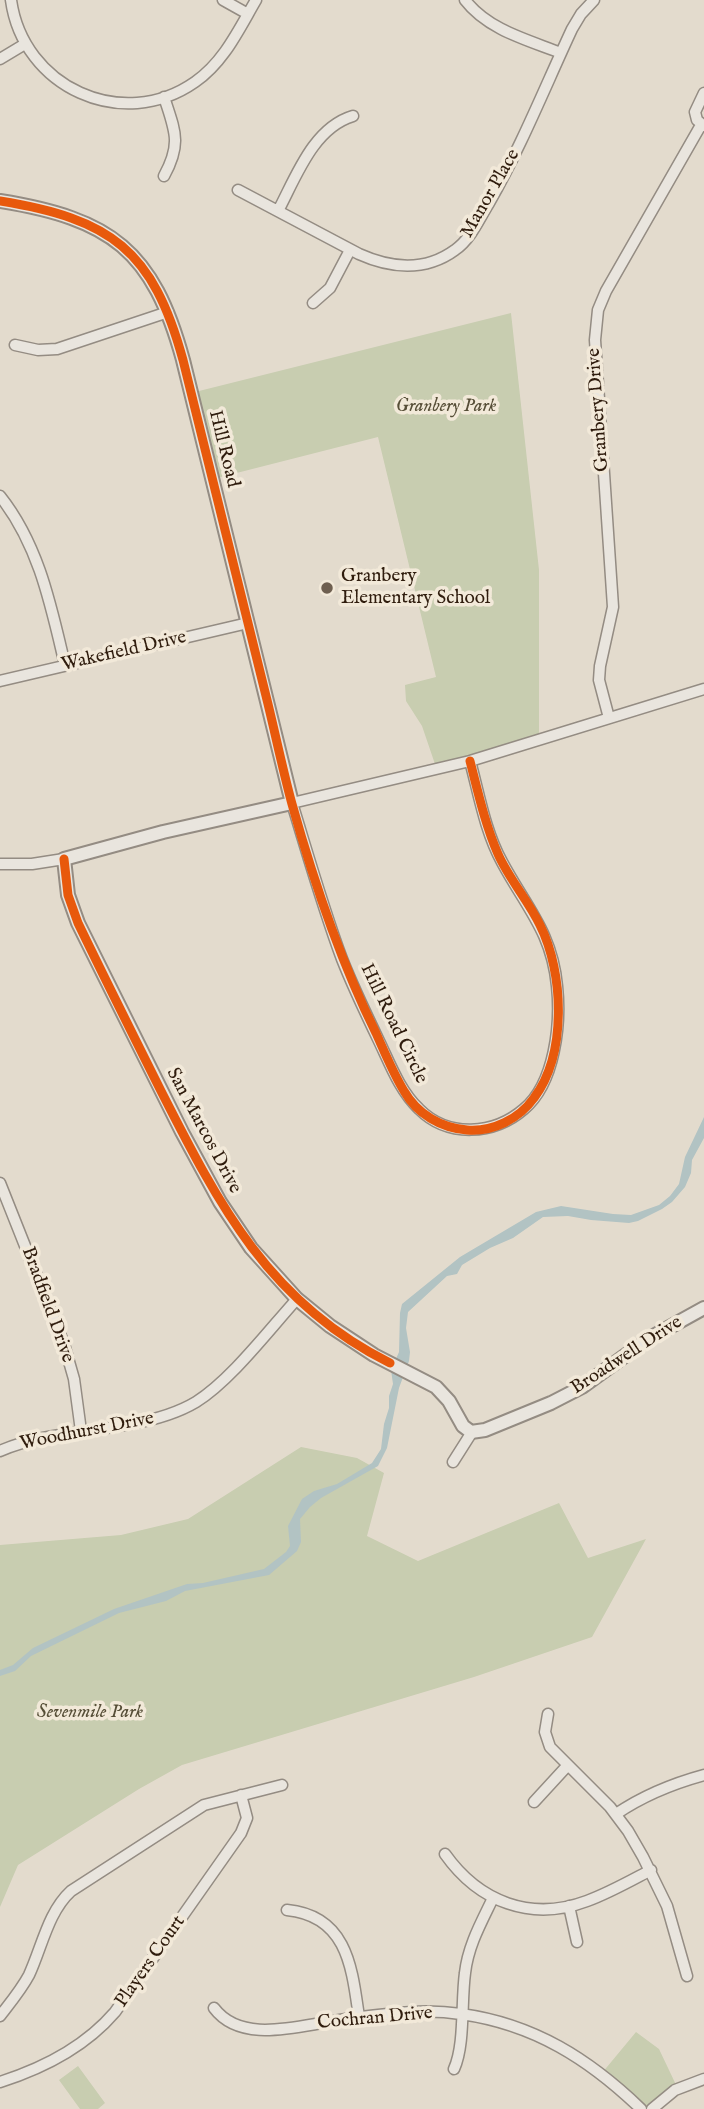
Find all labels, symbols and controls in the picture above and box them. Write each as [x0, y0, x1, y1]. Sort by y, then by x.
street label: Manor Place [456, 146, 526, 242]
street label: Granbery Drive [583, 347, 615, 473]
park label: Granbery Park [396, 396, 496, 418]
street label: Hill Road [202, 408, 244, 490]
place label: Granbery Elementary School [341, 566, 490, 610]
marker: Granbery Elementary School [319, 580, 335, 596]
street label: Wakefield Drive [59, 627, 189, 677]
street label: Hill Road Circle [354, 960, 432, 1088]
street label: San Marcos Drive [160, 1064, 246, 1198]
street label: Bradfield Drive [16, 1244, 78, 1366]
street label: Broadwell Drive [567, 1312, 687, 1400]
street label: Woodhurst Drive [18, 1408, 156, 1456]
park label: Sevenmile Park [37, 1702, 143, 1724]
street label: Players Court [111, 1912, 191, 2012]
street label: Cochran Drive [316, 2003, 434, 2035]

